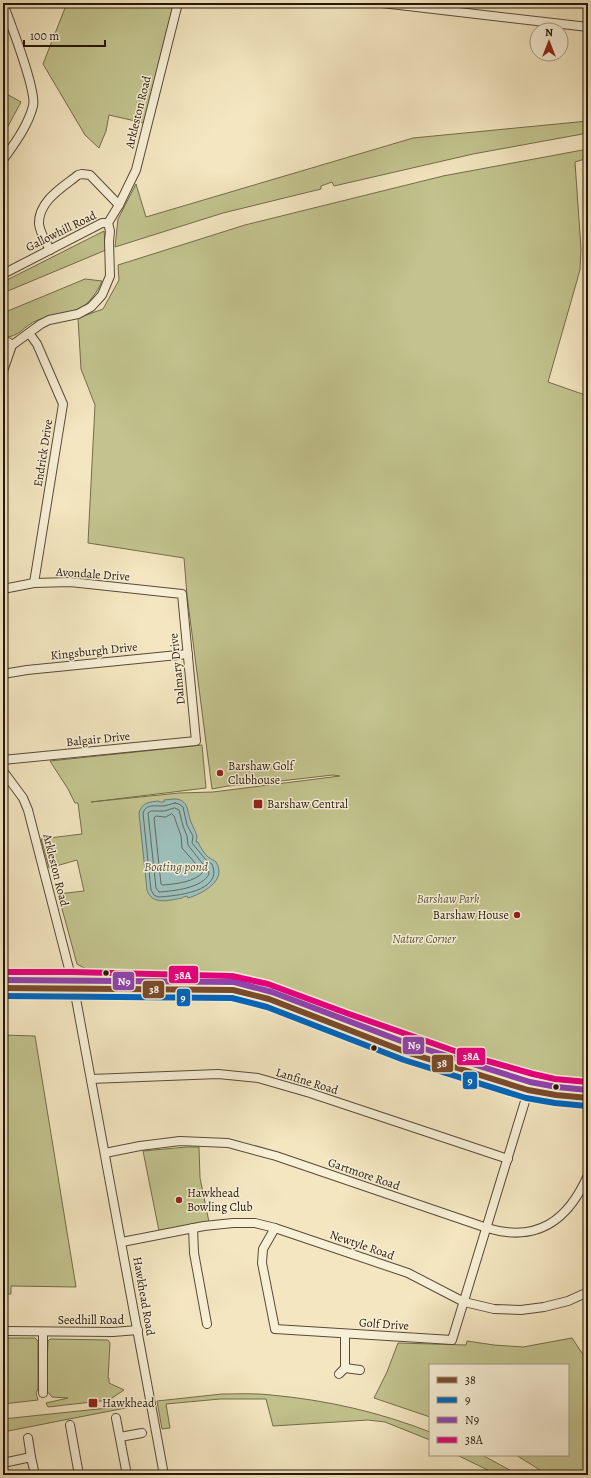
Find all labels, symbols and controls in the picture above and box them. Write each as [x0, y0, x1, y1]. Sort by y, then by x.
scale bar [24, 22, 105, 48]
north arrow [529, 22, 569, 62]
text: N [545, 25, 553, 40]
text: 100 m [30, 28, 59, 44]
street label: Arkleston Road [121, 73, 155, 151]
street label: Gallowhill Road [23, 207, 99, 255]
street label: Endrick Drive [30, 418, 56, 488]
street label: Avondale Drive [54, 563, 131, 585]
street label: Dalmary Drive [165, 632, 189, 706]
street label: Kingsburgh Drive [50, 638, 138, 664]
street label: Balgair Drive [65, 728, 131, 750]
place label: Barshaw Golf Clubhouse [228, 758, 295, 788]
marker: Barshaw Golf Clubhouse [215, 768, 225, 778]
place label: Barshaw Central [267, 796, 348, 812]
marker: Barshaw Central [252, 798, 264, 810]
street label: Arkleston Road [39, 831, 73, 909]
water label: Boating pond [144, 858, 208, 875]
park label: Barshaw Park [417, 891, 480, 907]
place label: Barshaw House [433, 907, 509, 923]
marker: Barshaw House [512, 910, 522, 920]
park label: Nature Corner [392, 931, 457, 947]
line badge: 38A [168, 965, 199, 984]
unlabelled marker [101, 968, 111, 978]
text: 38A [175, 968, 192, 983]
line badge: N9 [112, 971, 135, 991]
text: N9 [117, 974, 131, 989]
line badge: 38 [142, 980, 165, 999]
text: 38 [149, 982, 159, 997]
line badge: 9 [176, 988, 191, 1007]
text: 9 [180, 990, 186, 1005]
line badge: N9 [402, 1036, 425, 1055]
text: N9 [407, 1038, 421, 1053]
unlabelled marker [369, 1043, 379, 1053]
line badge: 38A [456, 1047, 486, 1066]
text: 38A [463, 1049, 480, 1064]
line badge: 38 [431, 1054, 454, 1073]
text: 38 [437, 1056, 447, 1071]
street label: Lanfine Road [274, 1064, 341, 1098]
line badge: 9 [462, 1071, 478, 1090]
text: 9 [467, 1073, 473, 1088]
unlabelled marker [551, 1082, 561, 1092]
street label: Gartmore Road [326, 1154, 403, 1194]
place label: Hawkhead Bowling Club [187, 1185, 253, 1215]
marker: Hawkhead Bowling Club [174, 1195, 184, 1205]
street label: Newtyle Road [328, 1226, 397, 1264]
street label: Hawkhead Road [129, 1255, 159, 1337]
street label: Seedhill Road [58, 1312, 125, 1328]
street label: Golf Drive [359, 1314, 409, 1334]
legend [429, 1364, 569, 1456]
text: 38 [465, 1372, 476, 1388]
text: 9 [465, 1392, 470, 1408]
place label: Hawkhead [102, 1395, 155, 1411]
marker: Hawkhead [87, 1397, 99, 1409]
text: N9 [465, 1412, 479, 1428]
text: 38A [465, 1432, 484, 1448]

